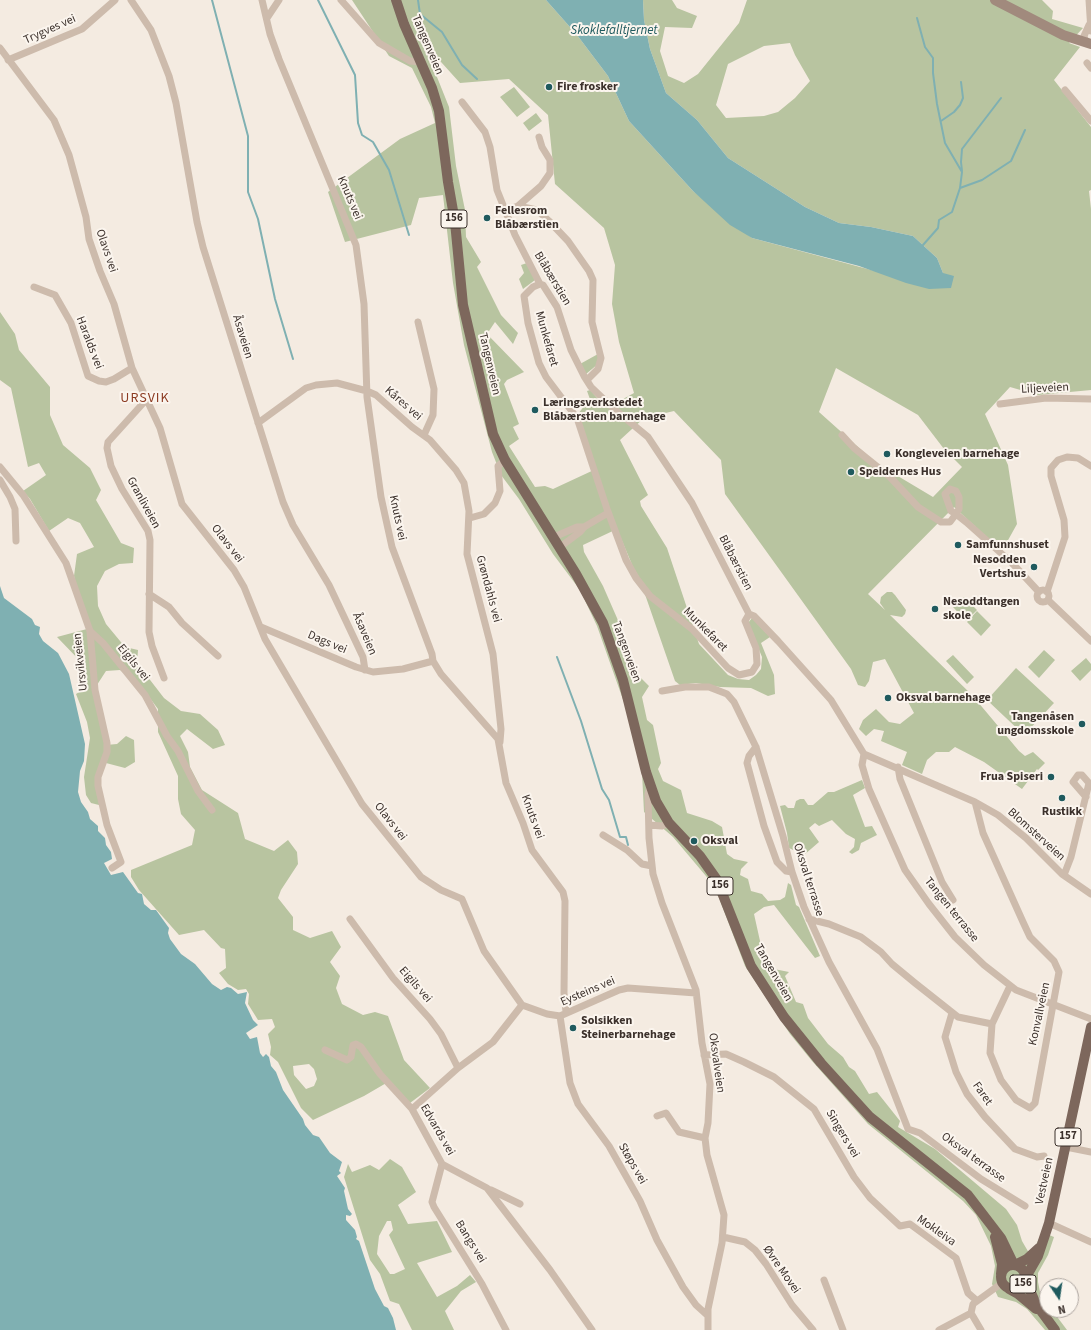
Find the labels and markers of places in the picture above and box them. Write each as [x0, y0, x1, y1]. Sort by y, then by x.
place label: Fire frosker [557, 80, 618, 94]
marker: Fire frosker [544, 82, 554, 92]
place label: Fellesrom Blåbærstien [495, 204, 559, 232]
marker: Fellesrom Blåbærstien [482, 213, 492, 223]
place label: Læringsverkstedet Blåbærstien barnehage [543, 396, 666, 424]
marker: Læringsverkstedet Blåbærstien barnehage [530, 405, 540, 415]
place label: Kongleveien barnehage [895, 447, 1019, 461]
marker: Kongleveien barnehage [882, 449, 892, 459]
place label: Speidernes Hus [859, 465, 941, 479]
marker: Speidernes Hus [846, 467, 856, 477]
place label: Samfunnshuset [966, 538, 1049, 552]
marker: Samfunnshuset [953, 540, 963, 550]
place label: Nesodden Vertshus [973, 553, 1026, 581]
marker: Nesodden Vertshus [1029, 562, 1039, 572]
place label: Nesoddtangen skole [943, 595, 1020, 623]
marker: Nesoddtangen skole [930, 604, 940, 614]
place label: Oksval barnehage [896, 691, 991, 705]
marker: Oksval barnehage [883, 693, 893, 703]
place label: Tangenåsen ungdomsskole [997, 710, 1074, 738]
marker: Tangenåsen ungdomsskole [1077, 719, 1087, 729]
place label: Frua Spiseri [980, 770, 1043, 784]
marker: Frua Spiseri [1046, 772, 1056, 782]
marker: Rustikk [1057, 793, 1067, 803]
place label: Rustikk [1042, 805, 1082, 819]
place label: Oksval [702, 834, 738, 848]
marker: Oksval [689, 836, 699, 846]
place label: Solsikken Steinerbarnehage [581, 1014, 676, 1042]
marker: Solsikken Steinerbarnehage [568, 1023, 578, 1033]

